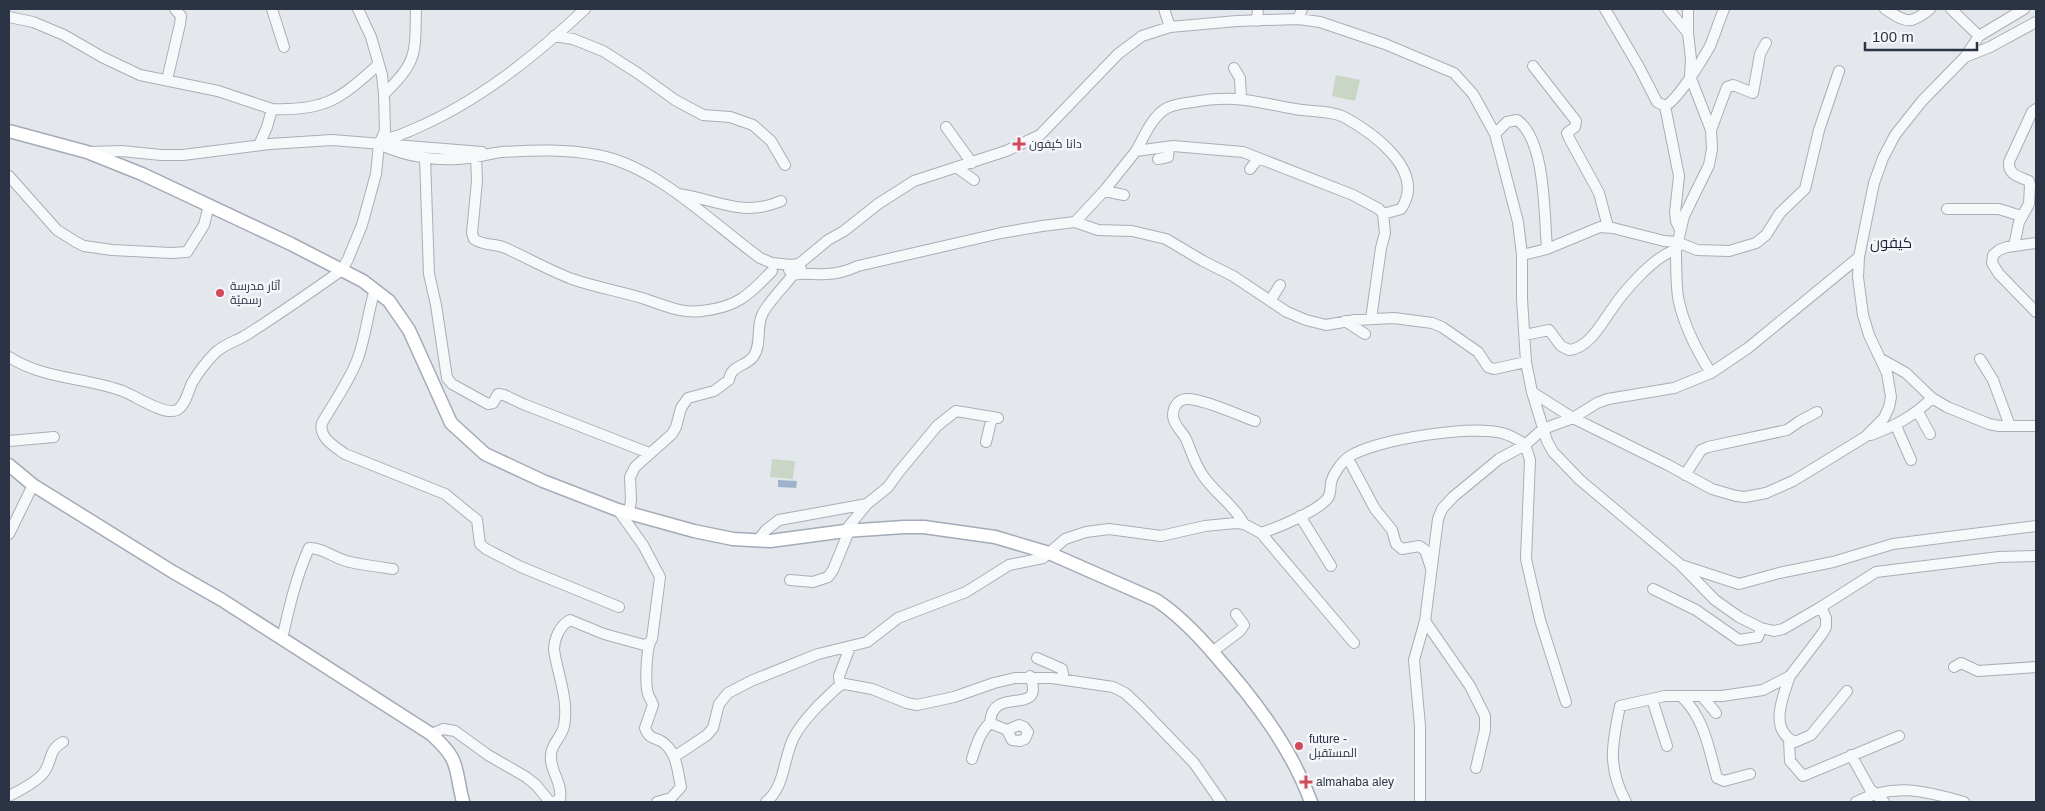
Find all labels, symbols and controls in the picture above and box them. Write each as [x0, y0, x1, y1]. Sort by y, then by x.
scale bar [1865, 20, 1978, 52]
text: 100 m [1872, 28, 1914, 45]
place label: دانا كيفون [1029, 137, 1082, 151]
marker: دانا كيفون [1013, 138, 1025, 150]
district label: كيفون [1870, 234, 1912, 253]
place label: آثار مدرسة رسميّة [230, 279, 281, 307]
marker: آثار مدرسة رسميّة [214, 287, 226, 299]
place label: future - المستقبل [1309, 732, 1357, 760]
marker: future - المستقبل [1293, 740, 1305, 752]
place label: almahaba aley [1316, 775, 1394, 789]
marker: almahaba aley [1300, 776, 1312, 788]

